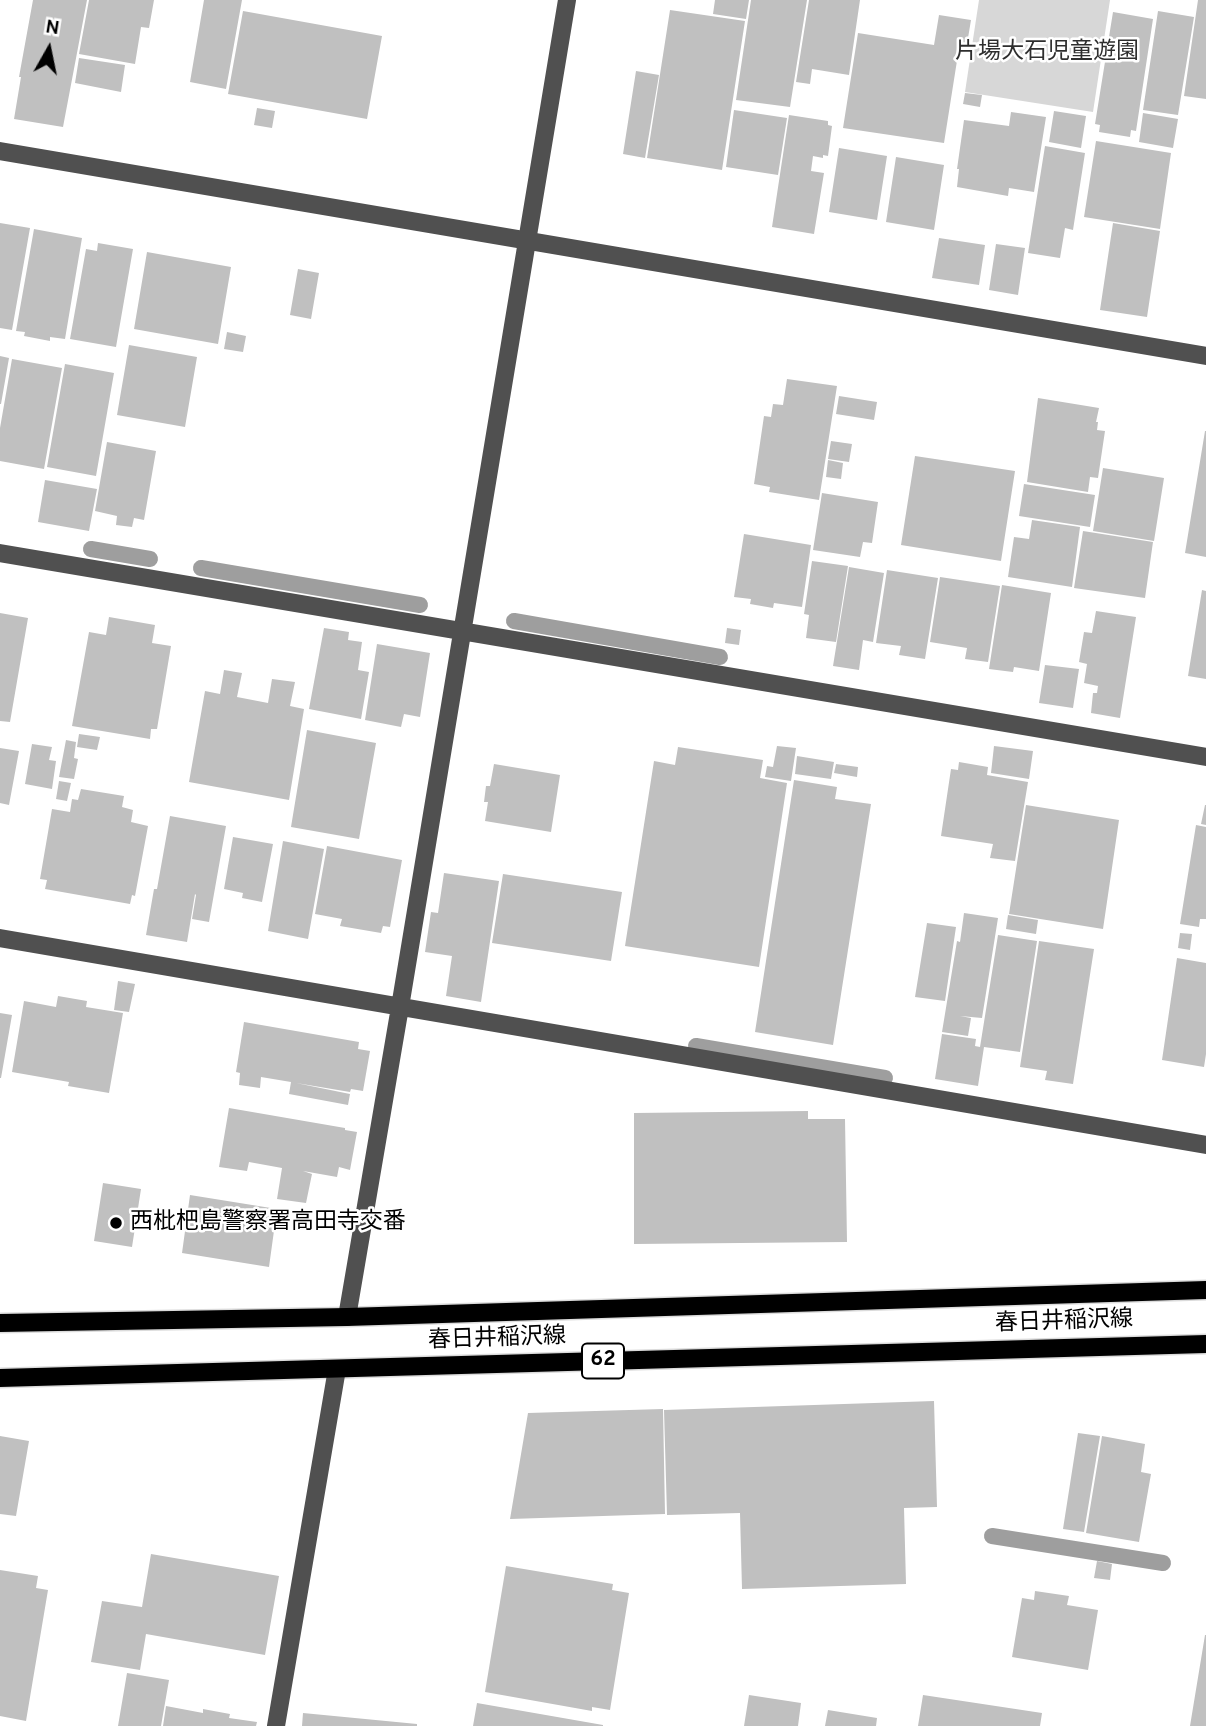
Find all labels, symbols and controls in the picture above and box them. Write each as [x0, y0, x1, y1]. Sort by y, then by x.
north arrow [14, 14, 84, 84]
text: N [44, 15, 61, 41]
park label: 片場大石児童遊園 [955, 39, 1139, 67]
place label: 西枇杷島警察署高田寺交番 [130, 1209, 406, 1237]
marker: 西枇杷島警察署高田寺交番 [108, 1215, 124, 1231]
street label: 春日井稲沢線 [995, 1307, 1133, 1339]
street label: 春日井稲沢線 [428, 1324, 566, 1356]
road number: 62 [582, 1344, 624, 1378]

